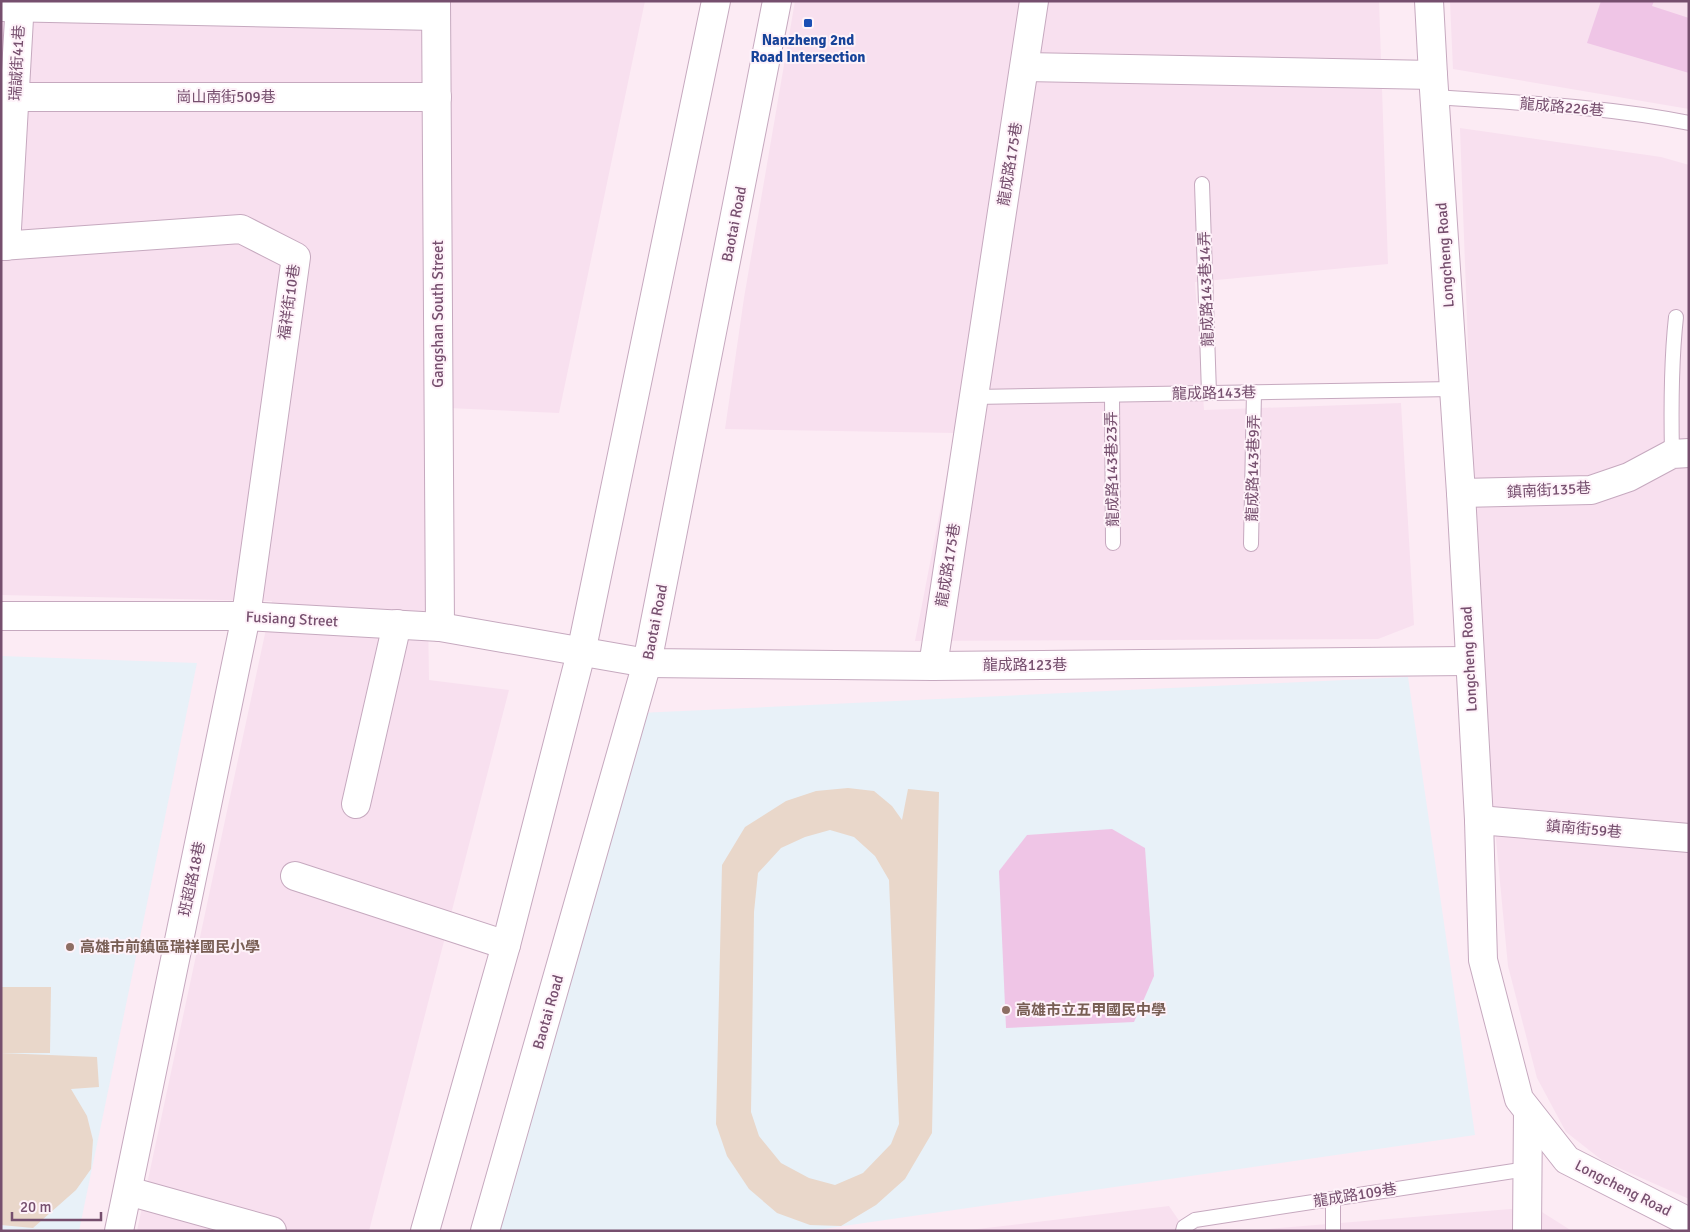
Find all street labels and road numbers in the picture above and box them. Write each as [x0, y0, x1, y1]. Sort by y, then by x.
street label: 瑞誠街41巷 [6, 24, 28, 102]
street label: 崗山南街509巷 [176, 88, 276, 106]
street label: 龍成路226巷 [1519, 94, 1605, 120]
street label: 龍成路175巷 [995, 121, 1025, 207]
street label: Baotai Road [718, 185, 750, 263]
street label: Longcheng Road [1432, 202, 1458, 308]
street label: 龍成路143巷14弄 [1195, 231, 1217, 347]
street label: Gangshan South Street [429, 240, 447, 388]
street label: 福祥街10巷 [275, 263, 303, 341]
street label: 龍成路143巷 [1172, 383, 1256, 403]
street label: 龍成路143巷23弄 [1102, 411, 1122, 527]
street label: 龍成路143巷9弄 [1243, 414, 1263, 522]
street label: 鎮南街135巷 [1506, 479, 1592, 501]
street label: 龍成路175巷 [933, 522, 963, 608]
street label: Baotai Road [639, 583, 671, 661]
street label: Longcheng Road [1457, 606, 1481, 712]
street label: Fusiang Street [245, 608, 339, 630]
street label: 龍成路123巷 [983, 656, 1067, 674]
street label: 鎮南街59巷 [1545, 817, 1623, 841]
street label: 班超路18巷 [175, 840, 209, 918]
street label: Baotai Road [529, 973, 567, 1051]
street label: Longcheng Road [1572, 1156, 1674, 1220]
street label: 龍成路109巷 [1312, 1180, 1398, 1210]

